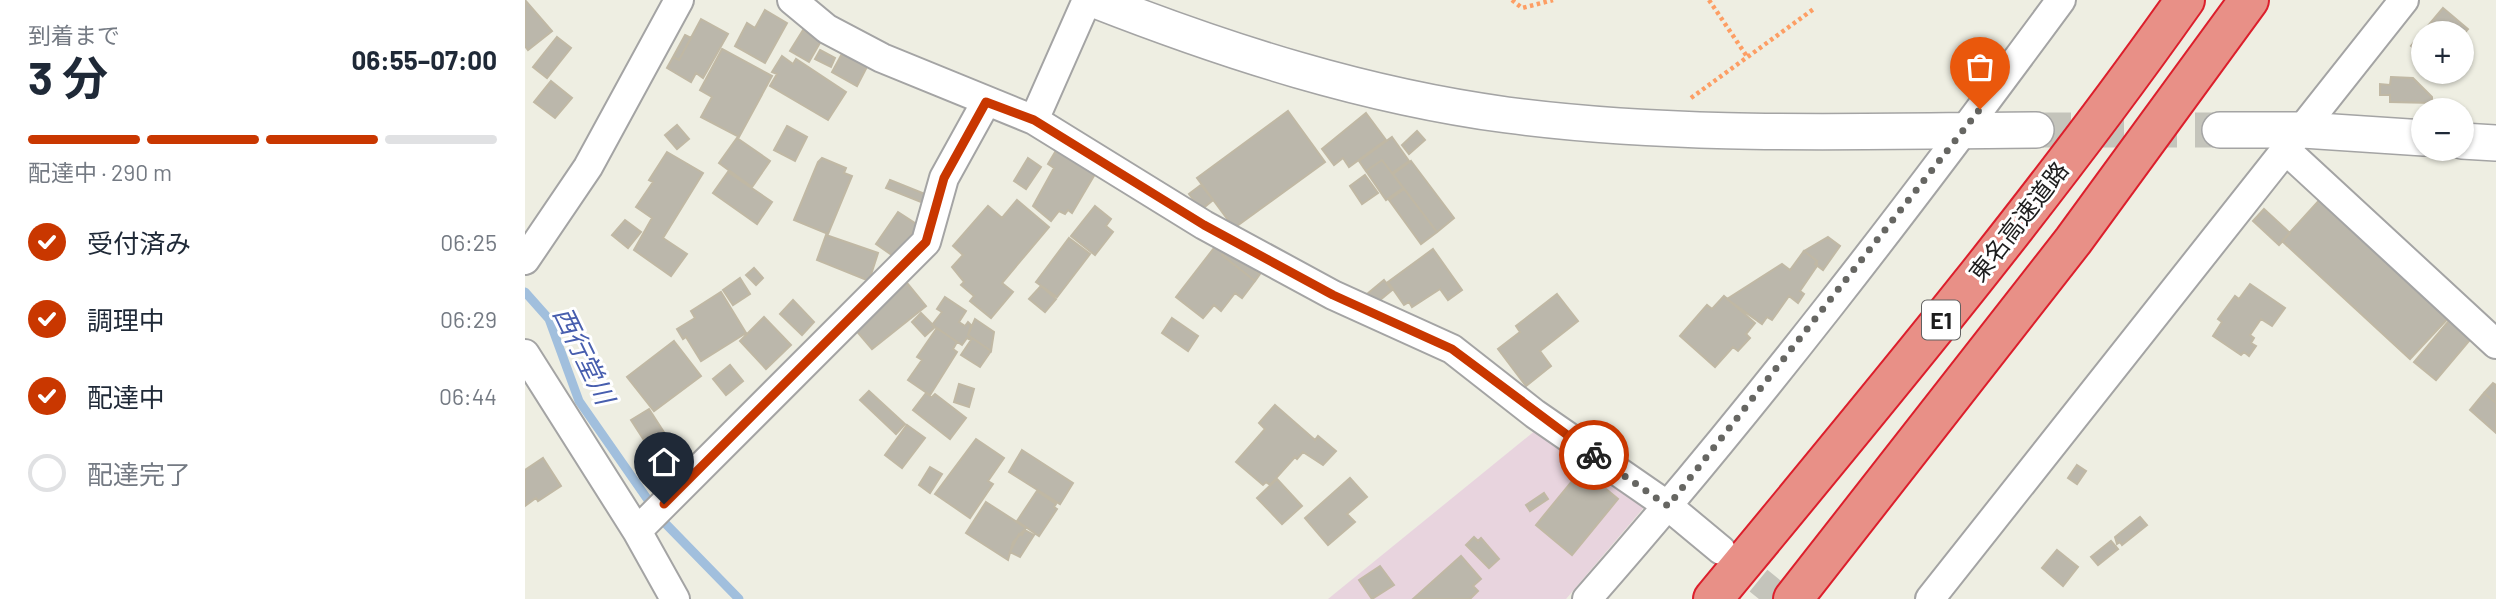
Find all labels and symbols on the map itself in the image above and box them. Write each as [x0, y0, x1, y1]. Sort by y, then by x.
pin [1950, 37, 2010, 109]
street label: 東名高速道路 [1962, 155, 2074, 287]
road number: E1 [1922, 300, 1960, 340]
water label: 西行堂川 [548, 301, 623, 411]
courier [1559, 420, 1629, 490]
pin [634, 432, 694, 504]

